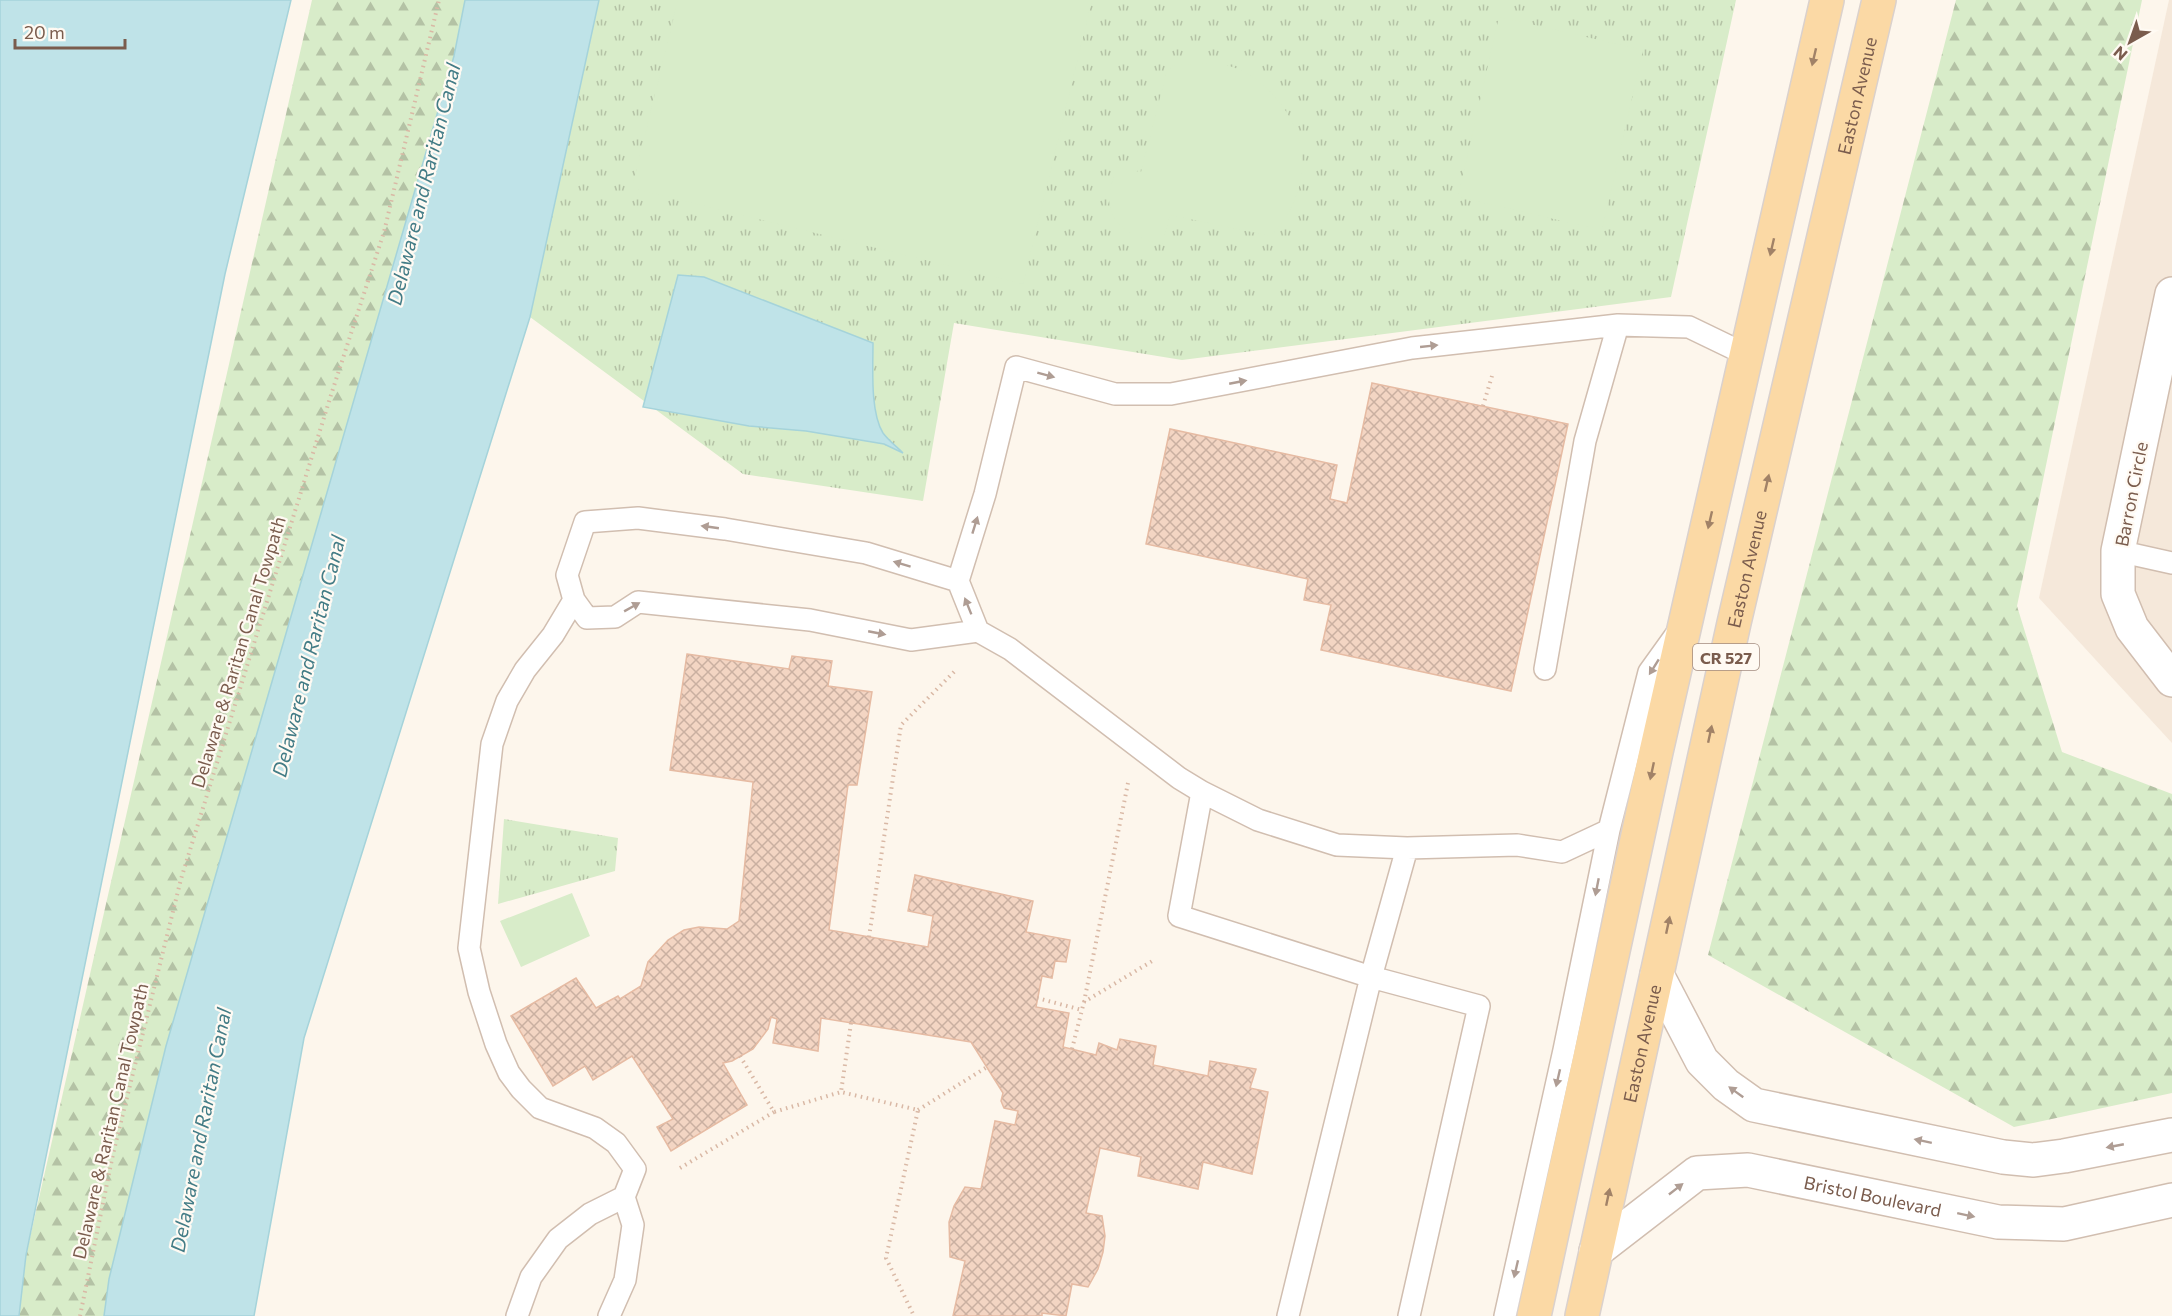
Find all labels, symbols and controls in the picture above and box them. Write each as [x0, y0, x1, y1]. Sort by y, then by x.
scale bar [15, 12, 124, 50]
north arrow [2100, 12, 2160, 72]
text: 20 m [24, 21, 65, 43]
street label: Easton Avenue [1832, 35, 1881, 157]
text: N [2109, 43, 2131, 65]
one-way arrow [1809, 48, 1818, 67]
water label: Delaware and Raritan Canal [381, 60, 465, 307]
one-way arrow [1766, 238, 1776, 257]
one-way arrow [1420, 341, 1439, 351]
one-way arrow [1037, 371, 1055, 381]
one-way arrow [1228, 377, 1247, 386]
street label: Barron Circle [2110, 440, 2152, 548]
one-way arrow [1762, 473, 1772, 492]
street label: Easton Avenue [1722, 508, 1771, 630]
one-way arrow [1704, 510, 1714, 529]
street label: Delaware & Raritan Canal Towpath [186, 514, 290, 790]
one-way arrow [971, 516, 980, 534]
one-way arrow [701, 523, 720, 532]
water label: Delaware and Raritan Canal [266, 532, 350, 779]
one-way arrow [893, 559, 911, 568]
one-way arrow [963, 597, 972, 615]
one-way arrow [624, 602, 641, 612]
one-way arrow [868, 629, 887, 638]
road number: CR 527 [1693, 644, 1759, 670]
one-way arrow [1648, 658, 1659, 675]
one-way arrow [1705, 725, 1715, 744]
one-way arrow [1647, 762, 1656, 781]
one-way arrow [1592, 878, 1601, 897]
one-way arrow [1664, 915, 1673, 934]
street label: Delaware & Raritan Canal Towpath [67, 981, 153, 1261]
street label: Easton Avenue [1618, 982, 1665, 1104]
water label: Delaware and Raritan Canal [165, 1005, 236, 1254]
one-way arrow [1553, 1069, 1562, 1088]
one-way arrow [1728, 1086, 1744, 1098]
one-way arrow [1913, 1136, 1932, 1145]
one-way arrow [2105, 1142, 2124, 1151]
street label: Bristol Boulevard [1802, 1171, 1943, 1221]
one-way arrow [1669, 1184, 1684, 1196]
one-way arrow [1604, 1188, 1613, 1207]
one-way arrow [1957, 1211, 1976, 1220]
one-way arrow [1510, 1260, 1520, 1278]

